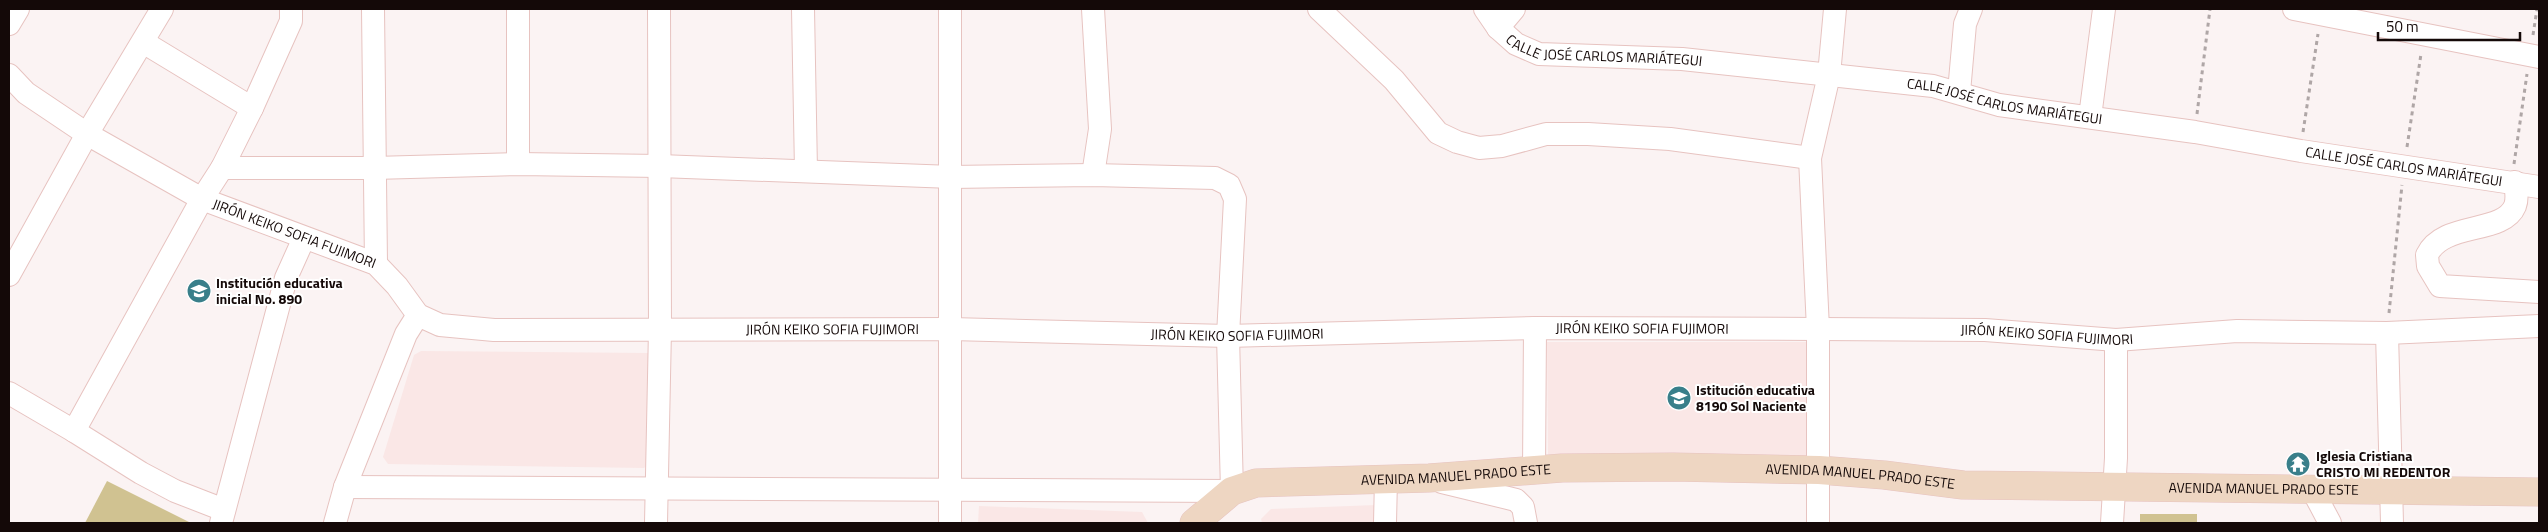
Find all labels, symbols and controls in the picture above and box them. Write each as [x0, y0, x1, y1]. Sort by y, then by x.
scale bar [2378, 10, 2520, 42]
text: 50 m [2386, 15, 2419, 38]
street label: CALLE JOSÉ CARLOS MARIÁTEGUI [1501, 29, 1703, 71]
street label: CALLE JOSÉ CARLOS MARIÁTEGUI [1906, 72, 2104, 129]
street label: CALLE JOSÉ CARLOS MARIÁTEGUI [2304, 141, 2504, 191]
street label: JIRÓN KEIKO SOFIA FUJIMORI [210, 193, 379, 273]
place label: Institución educativa inicial No. 890 [216, 272, 343, 309]
school or university icon: Institución educativa inicial No. 890 [186, 278, 212, 304]
street label: JIRÓN KEIKO SOFIA FUJIMORI [1556, 317, 1729, 339]
street label: JIRÓN KEIKO SOFIA FUJIMORI [746, 318, 919, 339]
street label: JIRÓN KEIKO SOFIA FUJIMORI [1960, 319, 2134, 350]
street label: JIRÓN KEIKO SOFIA FUJIMORI [1150, 323, 1324, 346]
place label: Istitución educativa 8190 Sol Naciente [1696, 379, 1815, 416]
school or university icon: Istitución educativa 8190 Sol Naciente [1666, 385, 1692, 411]
place label: Iglesia Cristiana CRISTO MI REDENTOR [2316, 445, 2451, 482]
temple icon: Iglesia Cristiana CRISTO MI REDENTOR [2285, 451, 2311, 477]
street label: AVENIDA MANUEL PRADO ESTE [1361, 458, 1552, 490]
street label: AVENIDA MANUEL PRADO ESTE [1765, 458, 1957, 494]
street label: AVENIDA MANUEL PRADO ESTE [2168, 476, 2359, 500]

